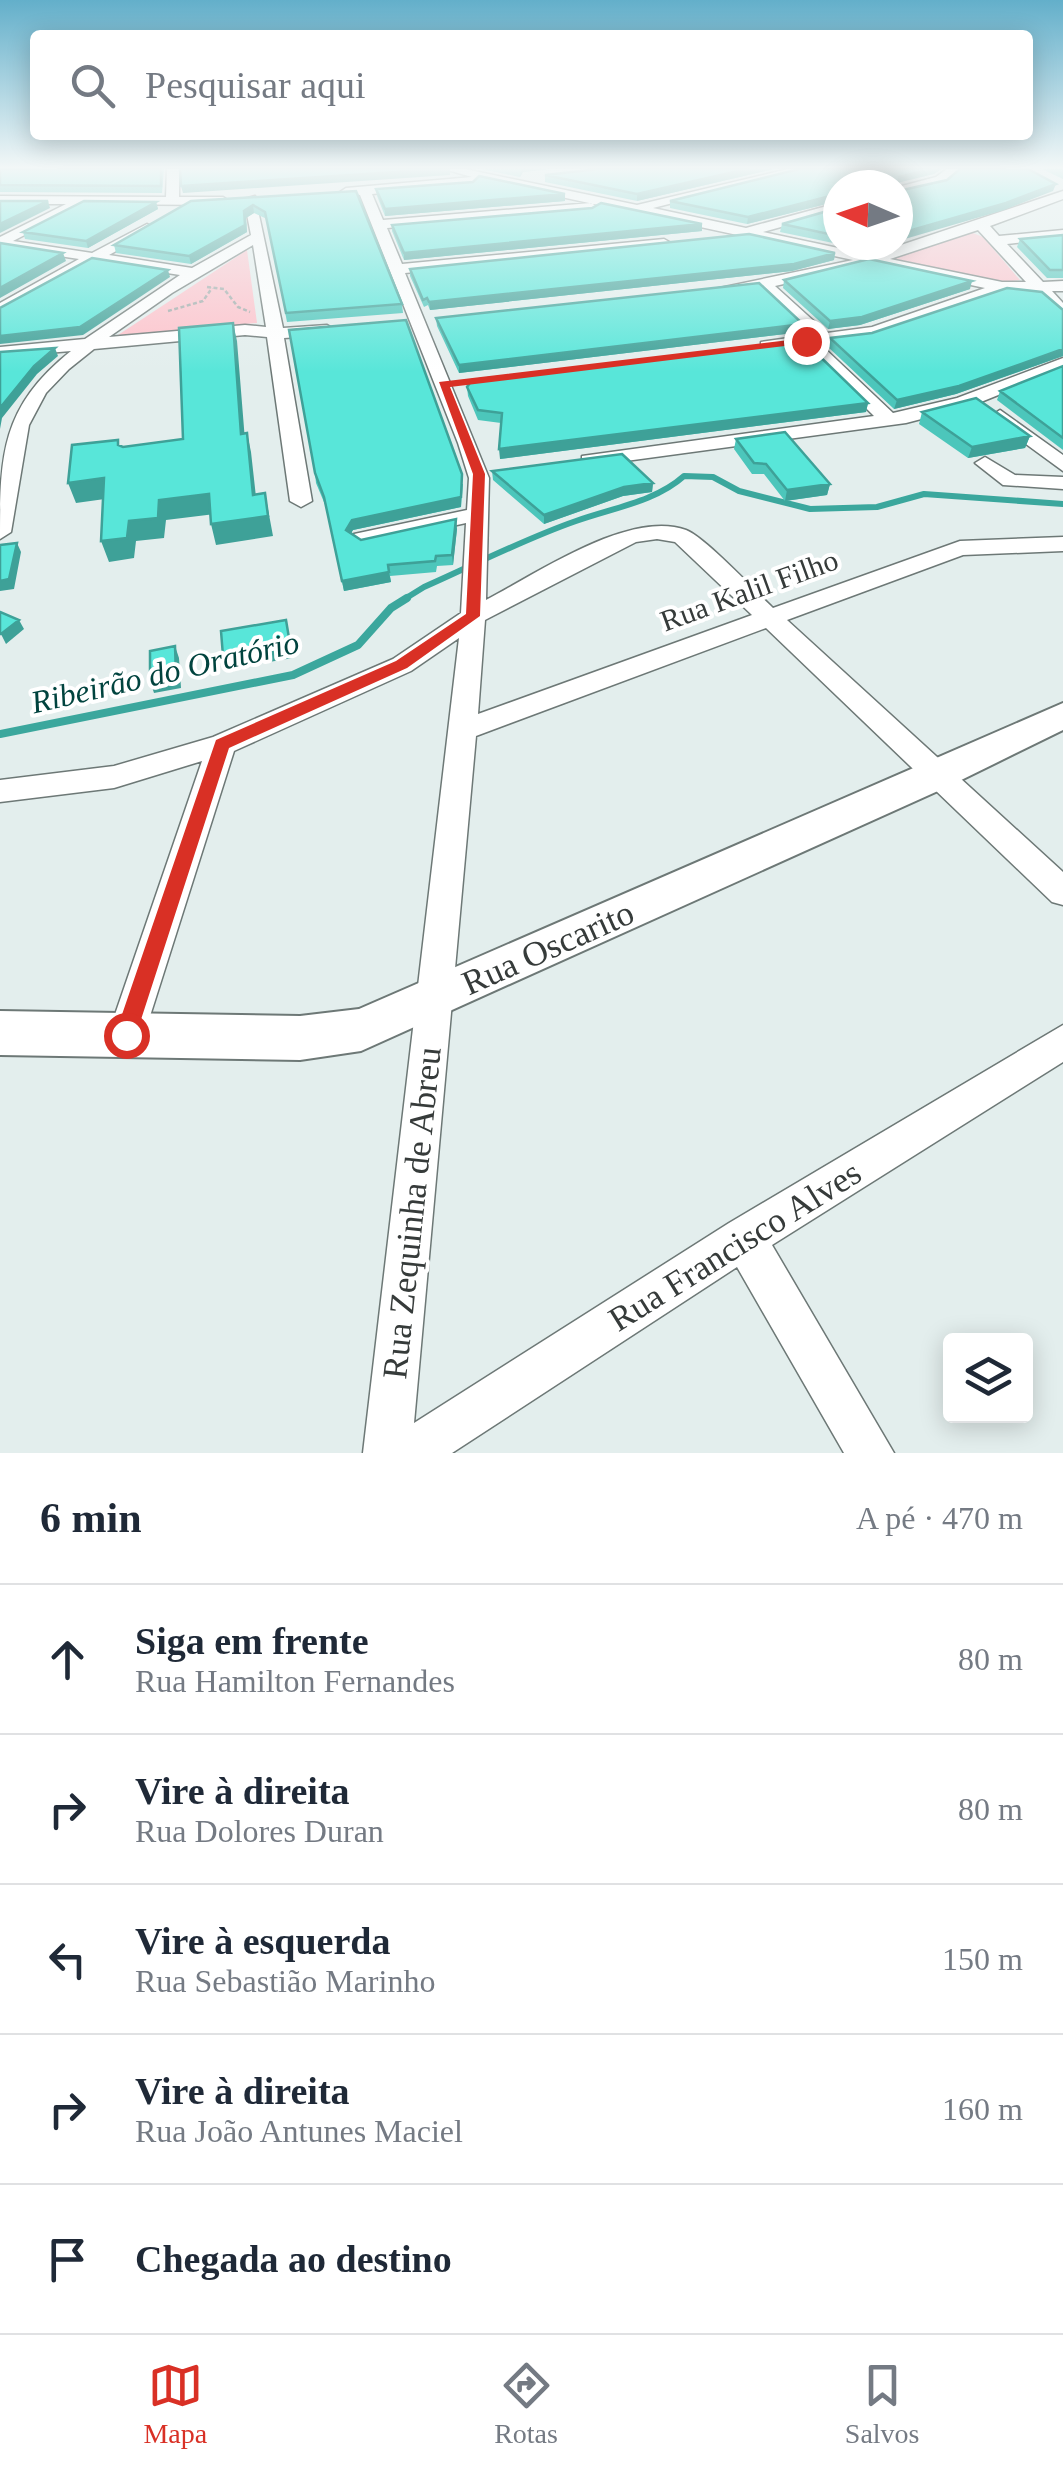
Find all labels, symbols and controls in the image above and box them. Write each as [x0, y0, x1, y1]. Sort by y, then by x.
search box [30, 30, 1033, 140]
icon: search [65, 58, 120, 113]
text: Pesquisar aqui [145, 64, 366, 106]
north arrow [823, 170, 913, 260]
route end [784, 319, 830, 365]
street label: Rua Kalil Filho [656, 543, 842, 637]
water label: Ribeirão do Oratório [27, 624, 302, 721]
street label: Rua Oscarito [456, 893, 640, 1003]
route start [104, 1013, 150, 1059]
street label: Rua Zequinha de Abreu [375, 1045, 449, 1381]
street label: Rua Francisco Alves [602, 1153, 868, 1339]
map controls [943, 1333, 1033, 1423]
button: layers [943, 1333, 1033, 1423]
text: 6 min [40, 1495, 142, 1541]
text: A pé · 470 m [856, 1500, 1023, 1536]
text: Siga em frente [135, 1620, 369, 1662]
icon: ahead [40, 1632, 95, 1687]
text: 80 m [958, 1641, 1023, 1677]
text: Rua Hamilton Fernandes [135, 1663, 455, 1699]
text: Vire à direita [135, 1770, 350, 1812]
icon: right [40, 1782, 95, 1837]
text: 80 m [958, 1791, 1023, 1827]
text: Rua Dolores Duran [135, 1813, 384, 1849]
text: Vire à esquerda [135, 1920, 390, 1962]
icon: left [40, 1932, 95, 1987]
text: 150 m [942, 1941, 1023, 1977]
text: Rua Sebastião Marinho [135, 1963, 435, 1999]
text: Vire à direita [135, 2070, 350, 2112]
icon: right [40, 2082, 95, 2137]
text: 160 m [942, 2091, 1023, 2127]
text: Rua João Antunes Maciel [135, 2113, 463, 2149]
icon: arrive [40, 2232, 95, 2287]
text: Chegada ao destino [135, 2238, 452, 2280]
tab: Mapa [143, 2358, 207, 2450]
tab: Rotas [494, 2358, 558, 2450]
tab: Salvos [845, 2358, 920, 2450]

